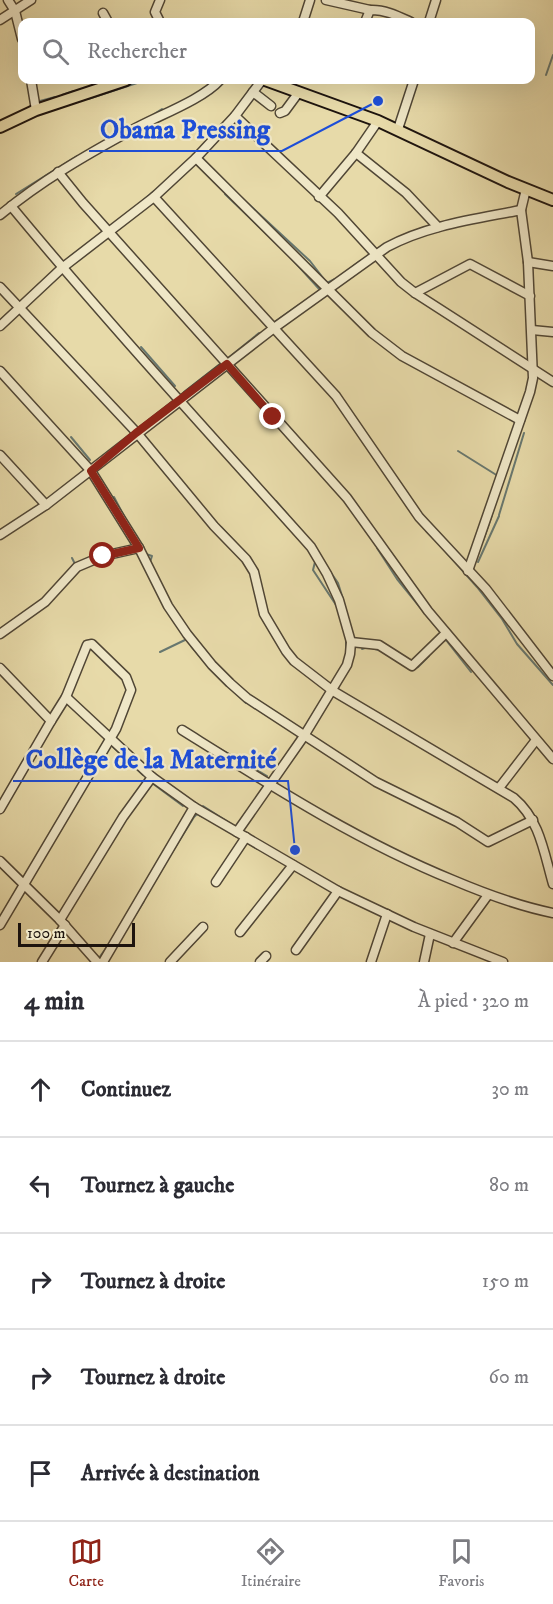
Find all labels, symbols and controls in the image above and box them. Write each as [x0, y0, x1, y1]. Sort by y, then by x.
search box [18, 18, 535, 84]
icon: search [39, 35, 72, 68]
text: Rechercher [87, 38, 187, 65]
callout: Obama Pressing [89, 106, 282, 151]
text: Obama Pressing [100, 113, 271, 147]
route end [259, 403, 285, 429]
route start [89, 542, 115, 568]
callout: Collège de la Maternité [13, 736, 288, 781]
text: Collège de la Maternité [25, 743, 277, 777]
scale bar [18, 920, 135, 947]
text: 100 m [27, 923, 66, 943]
text: 4 min [24, 985, 84, 1018]
text: À pied · 320 m [418, 989, 529, 1014]
icon: ahead [24, 1073, 57, 1106]
text: Continuez [81, 1076, 171, 1103]
text: 30 m [491, 1077, 529, 1102]
icon: left [24, 1169, 57, 1202]
text: Tournez à gauche [81, 1172, 234, 1199]
text: 80 m [489, 1173, 529, 1198]
icon: right [24, 1265, 57, 1298]
text: Tournez à droite [81, 1268, 225, 1295]
text: 150 m [482, 1269, 529, 1294]
icon: right [24, 1361, 57, 1394]
text: Tournez à droite [81, 1364, 225, 1391]
text: 60 m [489, 1365, 529, 1390]
icon: arrive [24, 1457, 57, 1490]
text: Arrivée à destination [81, 1460, 260, 1487]
tab: Carte [69, 1535, 104, 1591]
tab: Itinéraire [241, 1535, 301, 1591]
tab: Favoris [438, 1535, 484, 1591]

